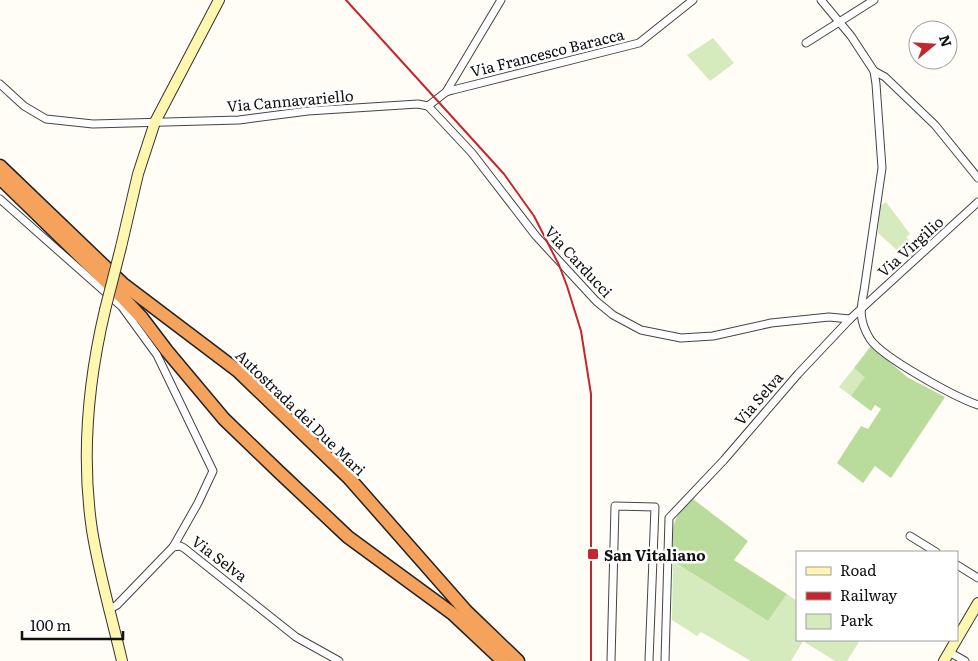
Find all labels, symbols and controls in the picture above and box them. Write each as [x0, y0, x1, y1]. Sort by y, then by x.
north arrow [908, 20, 958, 70]
street label: Via Francesco Baracca [468, 22, 627, 82]
text: N [935, 32, 958, 50]
street label: Via Cannavariello [226, 83, 355, 117]
street label: Via Virgilio [872, 210, 948, 282]
street label: Via Carducci [540, 220, 618, 302]
street label: Autostrada dei Due Mari [231, 344, 371, 480]
street label: Via Selva [728, 365, 789, 430]
street label: Via Selva [187, 529, 253, 587]
place label: San Vitaliano [604, 543, 706, 566]
marker: San Vitaliano [586, 547, 600, 561]
legend [796, 551, 958, 641]
text: Road [840, 558, 876, 581]
text: Railway [840, 583, 898, 606]
scale bar [22, 608, 124, 640]
text: Park [840, 608, 874, 631]
text: 100 m [30, 613, 71, 636]

